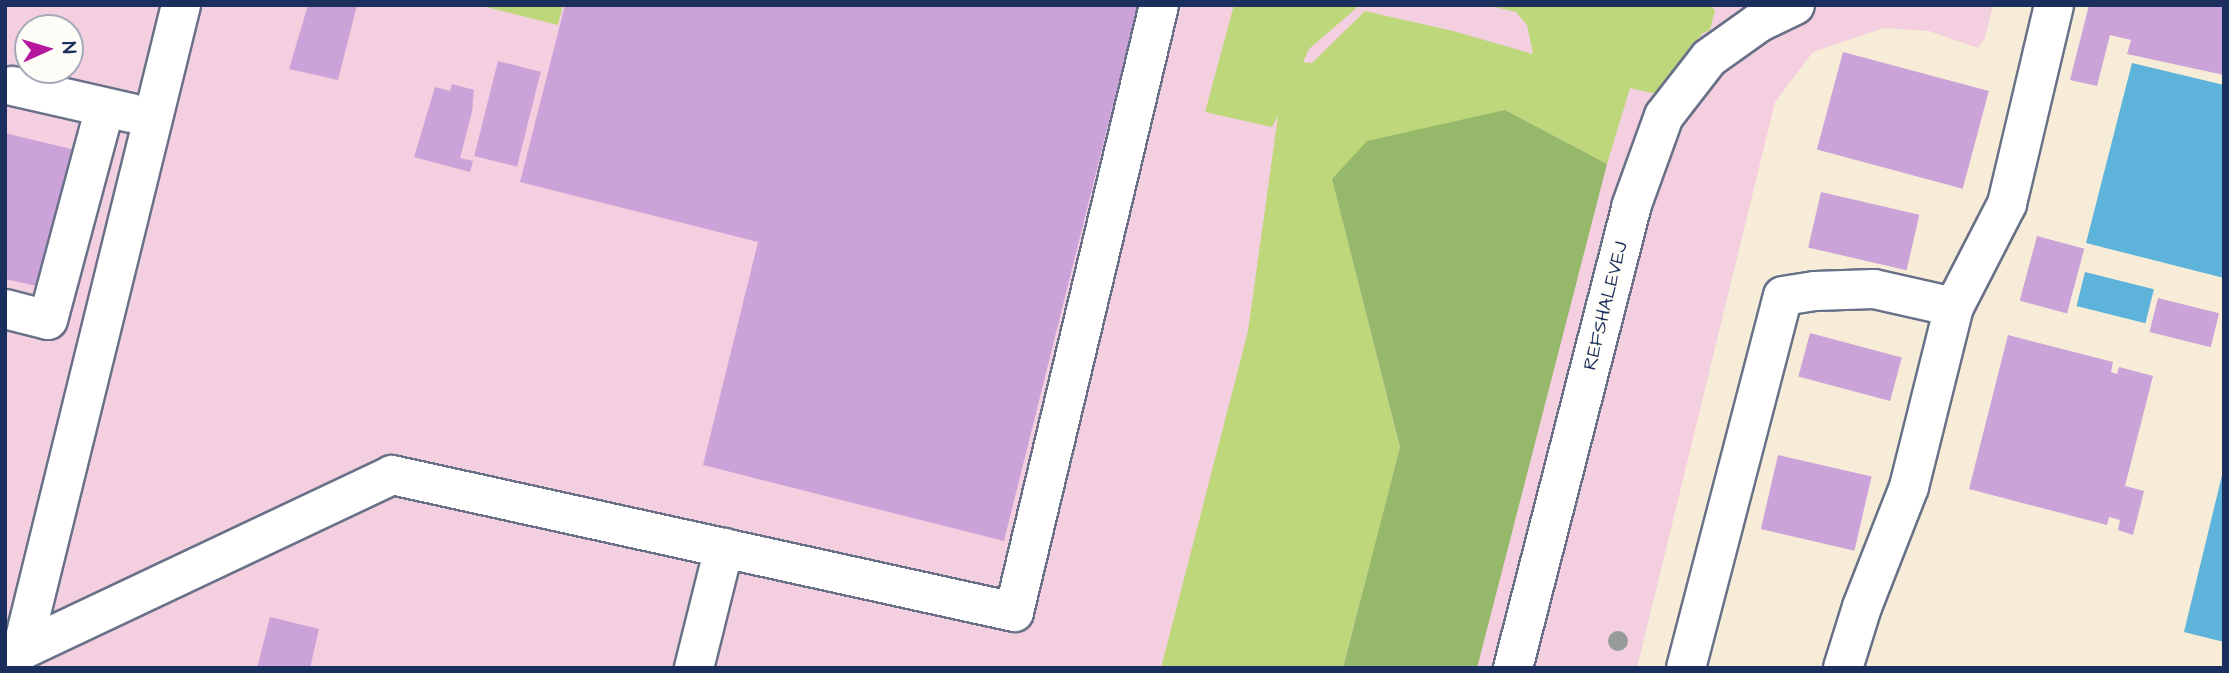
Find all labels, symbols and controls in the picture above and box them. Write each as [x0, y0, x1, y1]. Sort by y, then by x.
north arrow [14, 14, 84, 84]
text: N [55, 41, 82, 55]
street label: REFSHALEVEJ [1579, 239, 1633, 373]

